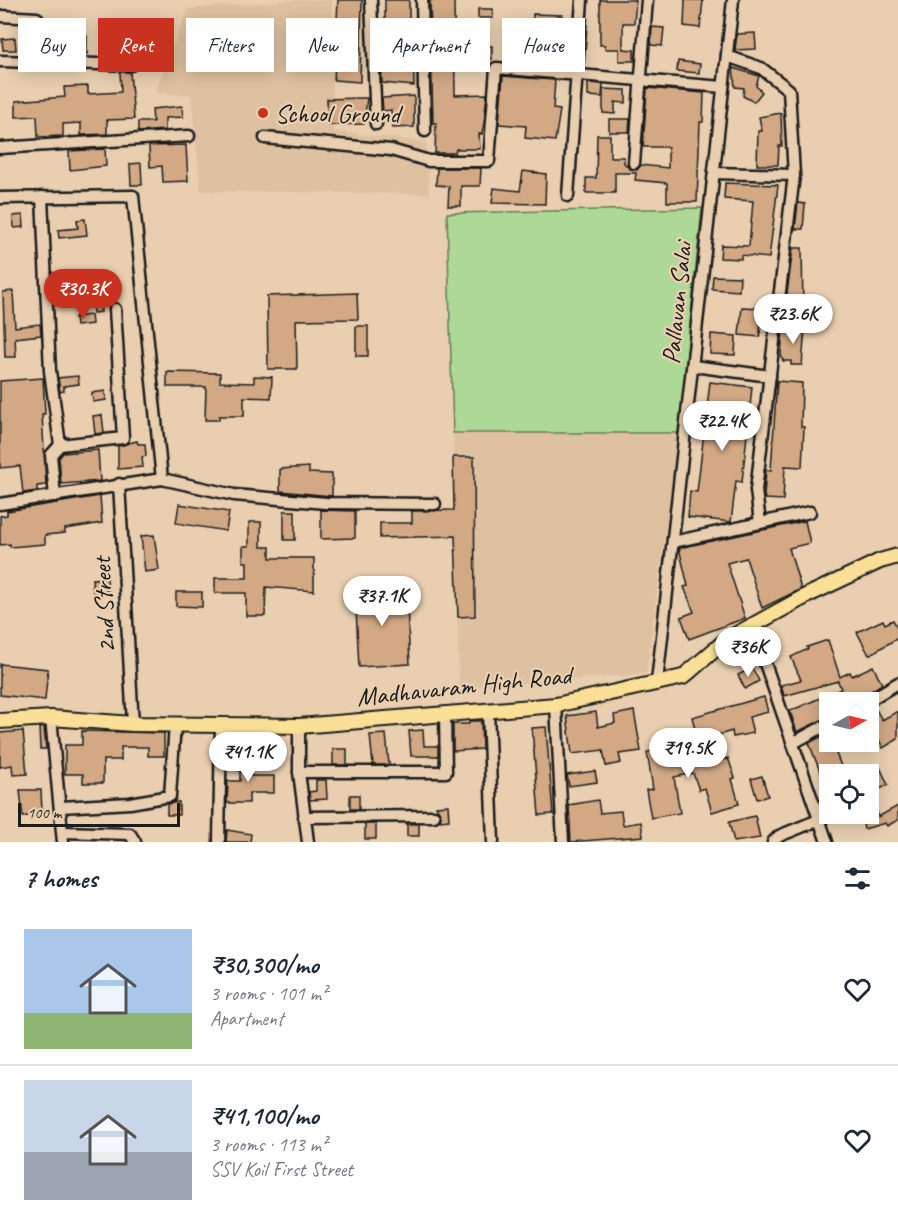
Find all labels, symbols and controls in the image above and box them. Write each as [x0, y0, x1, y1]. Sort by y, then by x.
chip: Buy [18, 18, 86, 72]
chip: Rent [98, 18, 174, 72]
chip: Filters [186, 18, 274, 72]
chip: New [286, 18, 358, 72]
chip: Apartment [370, 18, 490, 72]
chip: House [502, 18, 585, 72]
place label: School Ground [275, 97, 404, 130]
marker: School Ground [256, 106, 270, 120]
street label: Pallavan Salai [654, 237, 700, 366]
pin: ₹30.3K [34, 269, 132, 320]
text: ₹30.3K [58, 276, 108, 301]
pin: ₹23.6K [744, 294, 842, 345]
text: ₹23.6K [768, 301, 818, 326]
pin: ₹22.4K [673, 401, 771, 452]
text: ₹22.4K [697, 408, 747, 433]
street label: 2nd Street [85, 554, 123, 654]
pin: ₹37.1K [333, 576, 431, 627]
text: ₹37.1K [357, 583, 407, 608]
pin: ₹36K [712, 627, 784, 678]
text: ₹36K [729, 634, 767, 659]
street label: Madhavaram High Road [355, 658, 577, 714]
north arrow [819, 692, 879, 752]
map controls [819, 692, 879, 824]
pin: ₹19.5K [639, 728, 737, 779]
pin: ₹41.1K [199, 732, 297, 783]
text: ₹19.5K [663, 735, 713, 760]
text: ₹41.1K [223, 739, 273, 764]
button: locate [819, 764, 879, 824]
scale bar [18, 800, 180, 828]
text: 100 m [27, 803, 61, 823]
text: 7 homes [24, 862, 97, 895]
icon: filters [841, 862, 874, 895]
text: ₹30,300/mo [210, 948, 319, 981]
icon: home [72, 953, 144, 1025]
icon: heart [841, 973, 874, 1006]
text: 3 rooms · 101 m² [210, 981, 327, 1006]
text: Apartment [210, 1006, 283, 1031]
text: ₹41,100/mo [210, 1099, 319, 1132]
icon: home [72, 1104, 144, 1176]
icon: heart [841, 1124, 874, 1157]
text: 3 rooms · 113 m² [210, 1132, 327, 1157]
text: SSV Koil First Street [210, 1157, 353, 1182]

